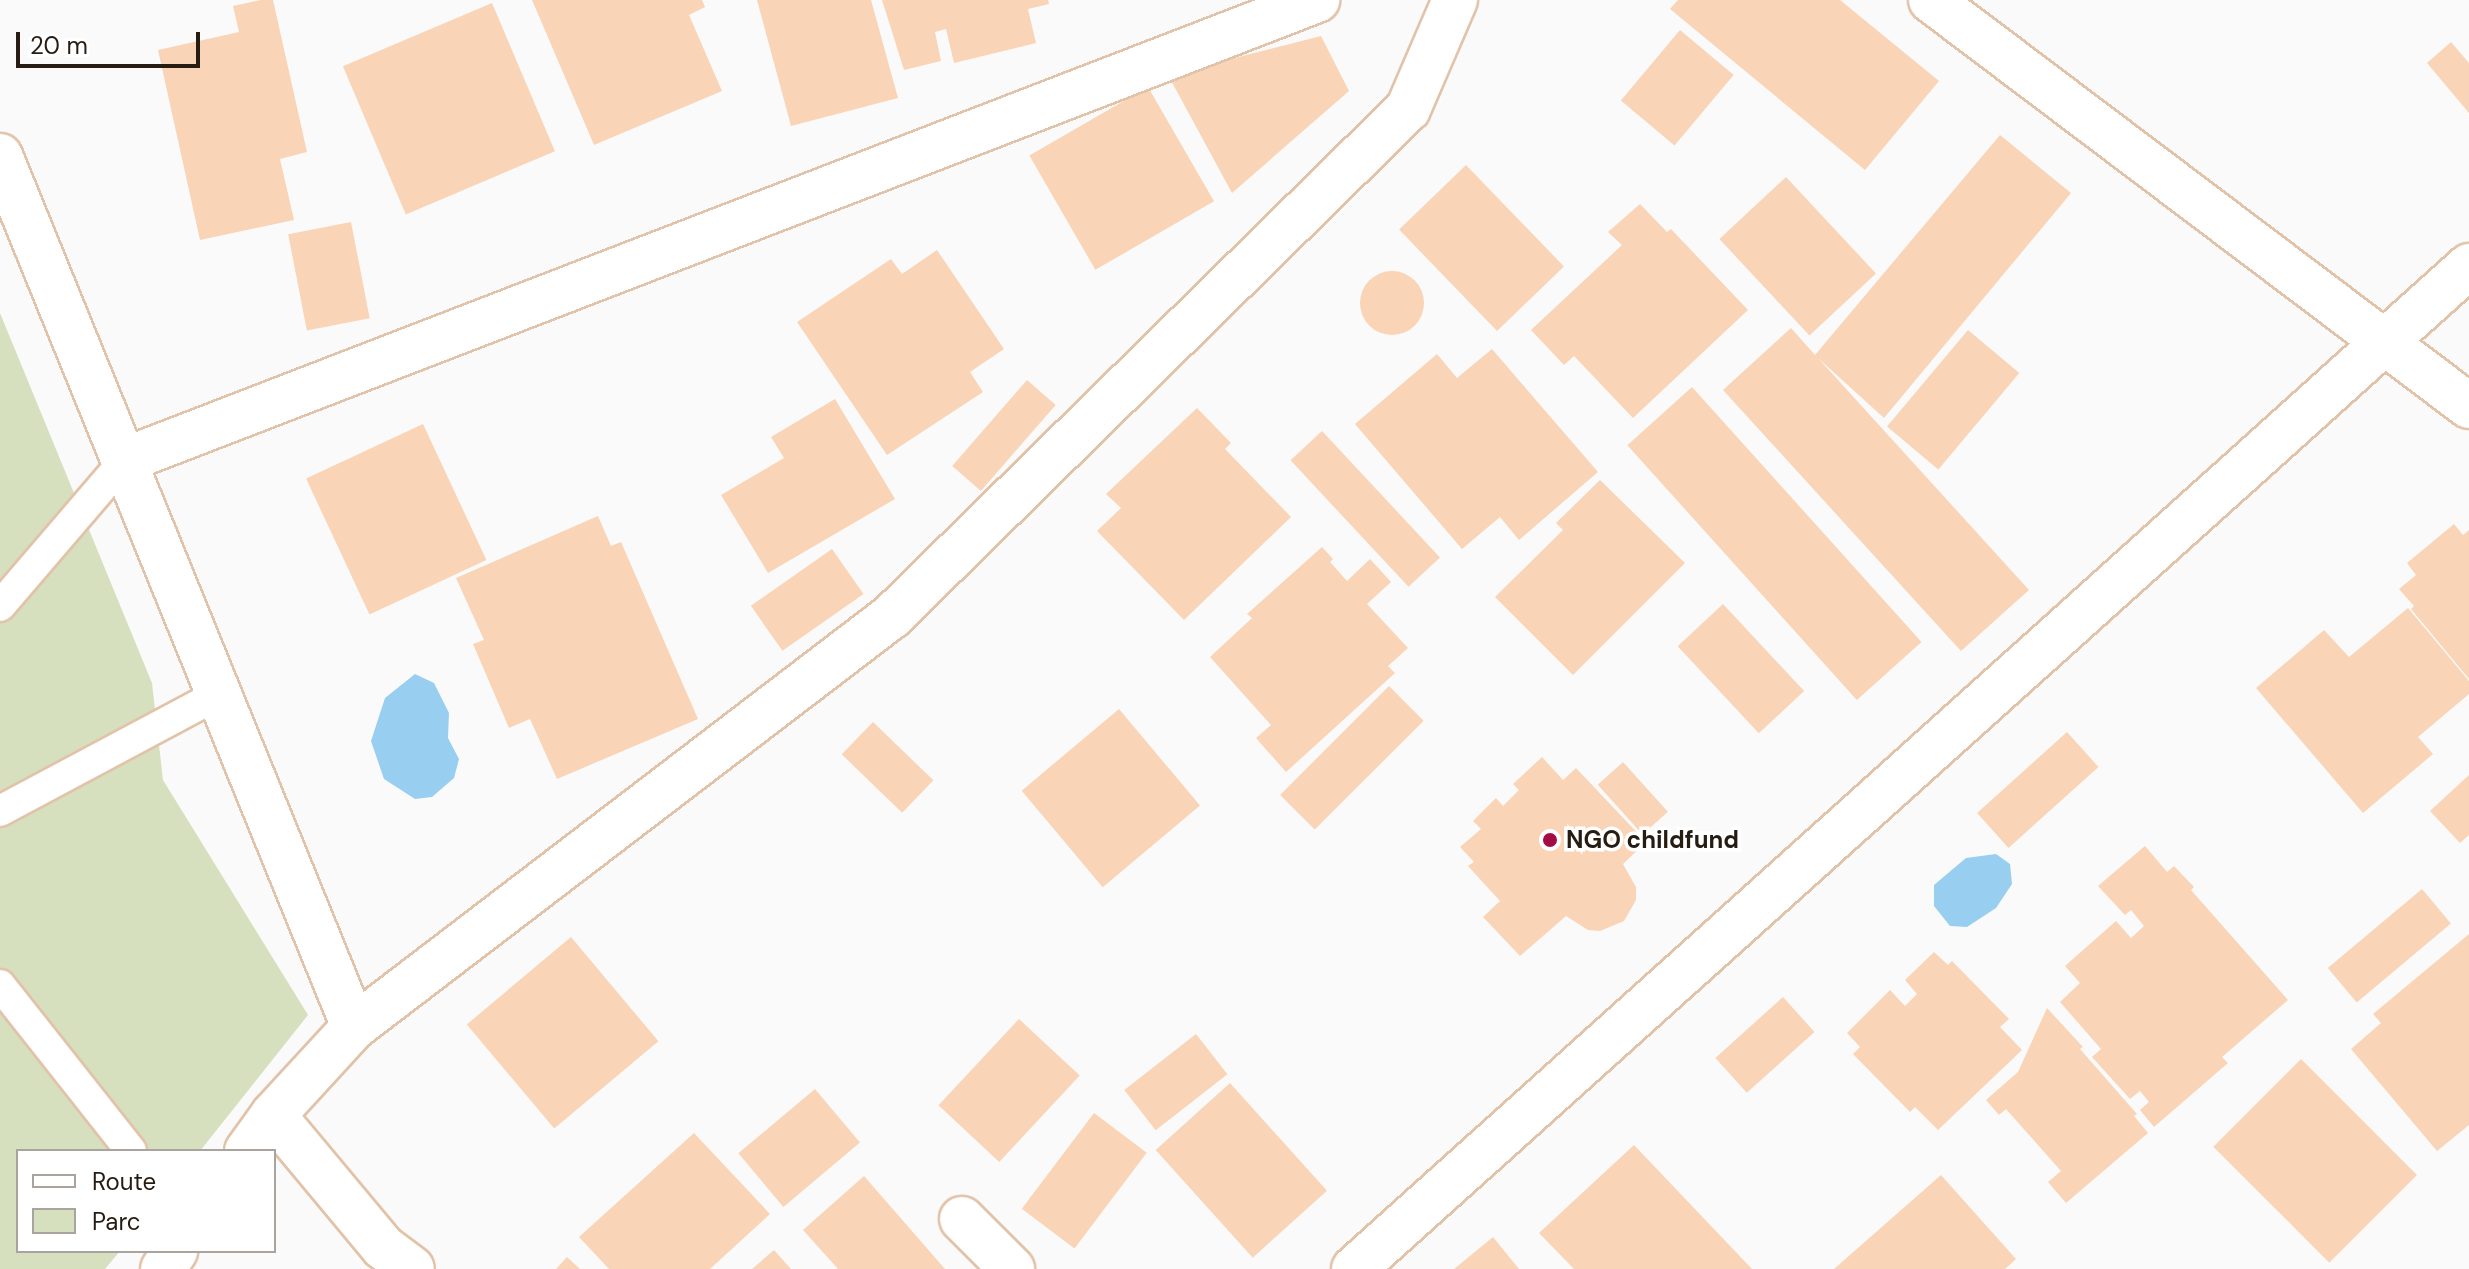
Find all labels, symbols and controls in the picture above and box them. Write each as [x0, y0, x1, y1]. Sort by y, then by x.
scale bar [20, 16, 204, 66]
text: 20 m [30, 30, 88, 61]
place label: NGO childfund [1566, 826, 1739, 854]
marker: NGO childfund [1541, 831, 1559, 849]
legend [16, 1149, 276, 1253]
text: Route [92, 1166, 156, 1197]
text: Parc [92, 1206, 141, 1237]

